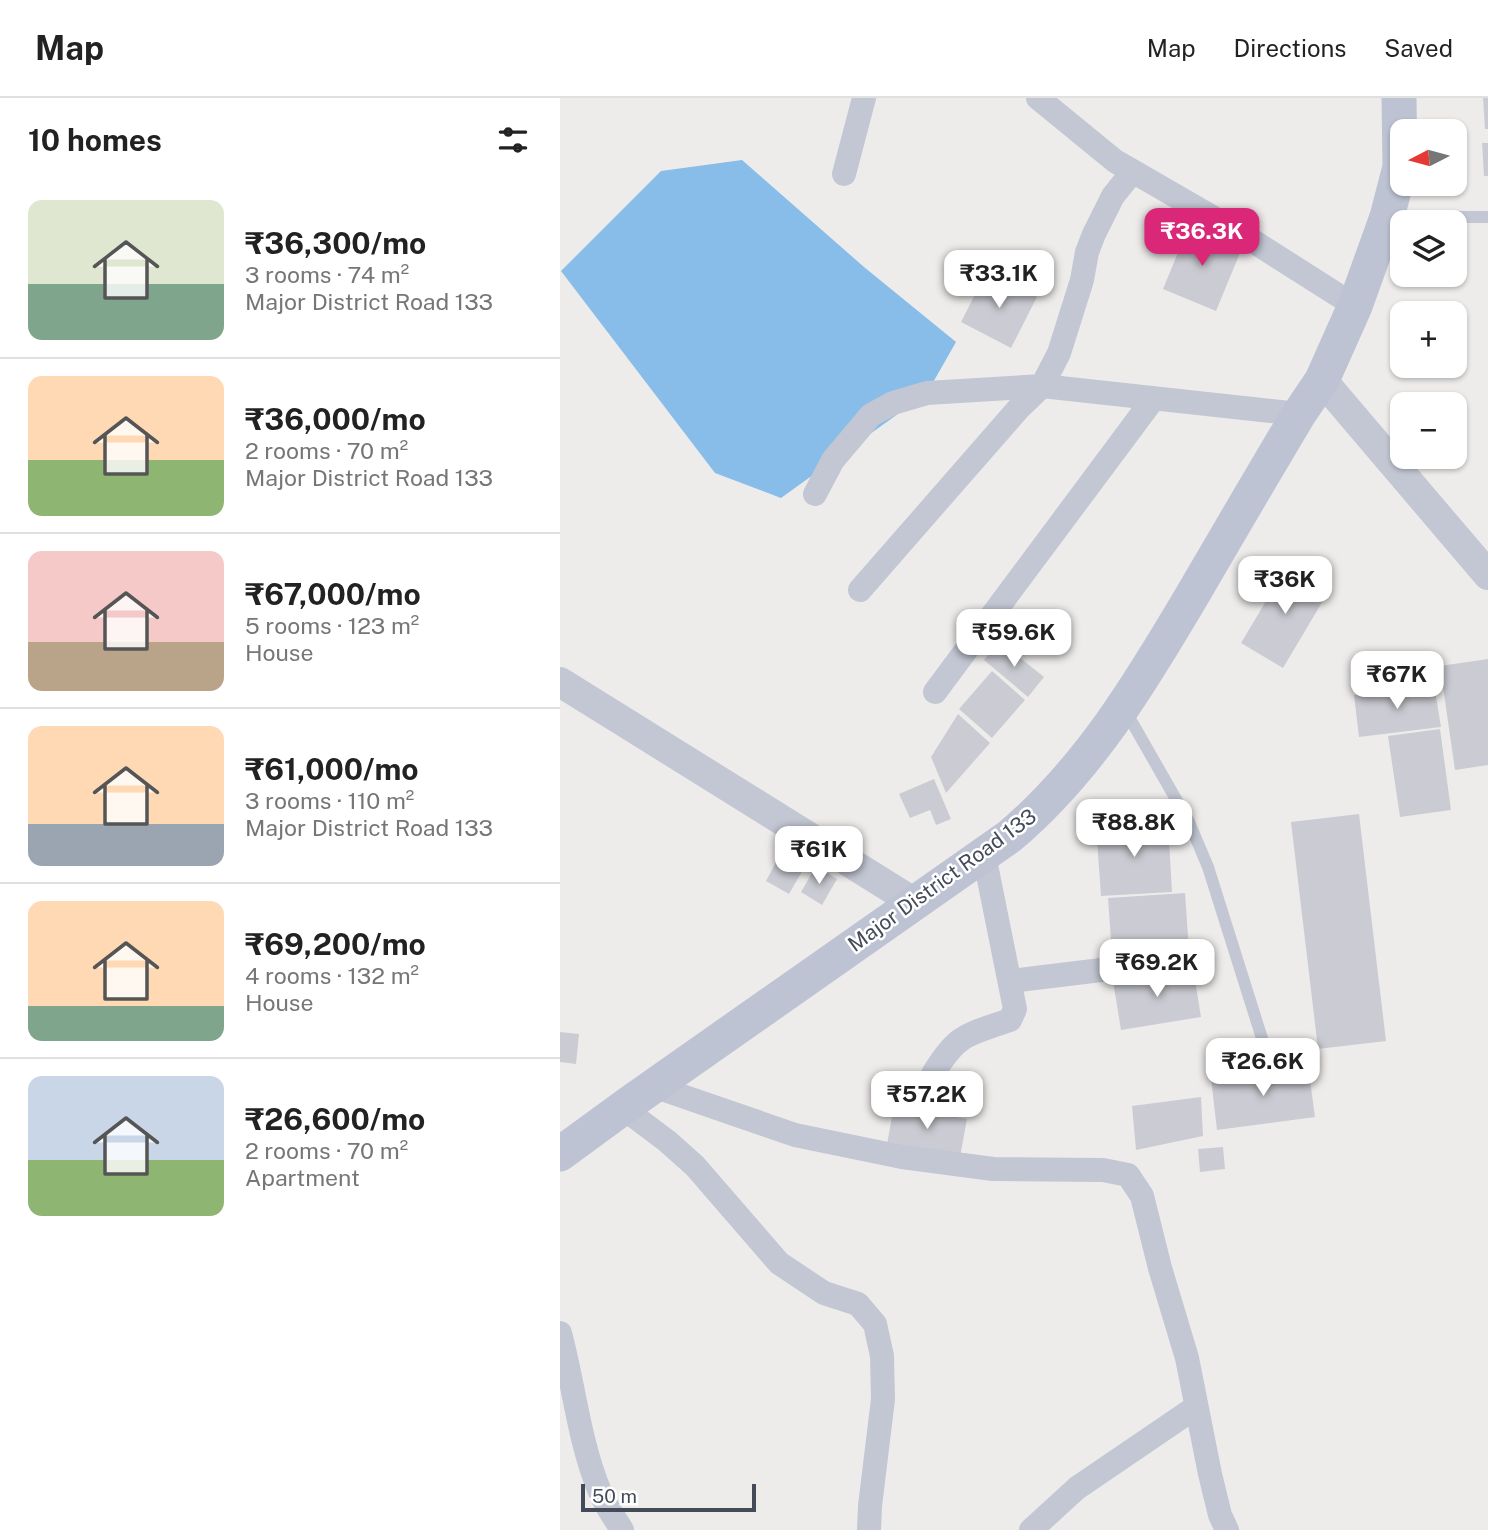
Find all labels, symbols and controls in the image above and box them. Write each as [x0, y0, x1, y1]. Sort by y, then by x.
text: Map [35, 29, 104, 67]
text: Map [1147, 34, 1196, 62]
text: Directions [1234, 34, 1346, 62]
text: Saved [1384, 34, 1453, 62]
north arrow [1390, 119, 1466, 196]
map controls [1390, 119, 1467, 469]
icon: filters [494, 121, 532, 159]
text: 10 homes [28, 122, 162, 158]
pin: ₹36.3K [1145, 208, 1259, 268]
button: layers [1390, 210, 1467, 287]
text: ₹36.3K [1160, 217, 1244, 244]
text: ₹36,300/mo [245, 225, 426, 261]
icon: home [84, 228, 168, 312]
pin: ₹33.1K [942, 250, 1056, 310]
text: ₹33.1K [960, 259, 1038, 286]
text: 3 rooms · 74 m² [245, 261, 409, 288]
text: Major District Road 133 [245, 288, 493, 315]
button: + [1390, 301, 1467, 378]
button: − [1390, 392, 1467, 469]
text: ₹36,000/mo [245, 401, 426, 437]
icon: home [84, 404, 168, 488]
text: 2 rooms · 70 m² [245, 437, 408, 464]
text: Major District Road 133 [245, 464, 493, 491]
pin: ₹36K [1244, 556, 1326, 616]
text: ₹36K [1254, 565, 1316, 592]
text: ₹67,000/mo [245, 576, 421, 612]
icon: home [84, 579, 168, 663]
pin: ₹59.6K [957, 610, 1071, 669]
text: 5 rooms · 123 m² [245, 612, 419, 639]
text: ₹59.6K [972, 618, 1056, 645]
text: House [245, 639, 313, 666]
pin: ₹67K [1356, 652, 1438, 711]
text: ₹67K [1367, 660, 1427, 687]
text: ₹61,000/mo [245, 751, 419, 787]
icon: home [84, 754, 168, 838]
text: 3 rooms · 110 m² [245, 787, 414, 814]
pin: ₹88.8K [1077, 800, 1191, 859]
street label: Major District Road 133 [843, 803, 1041, 957]
text: ₹88.8K [1092, 808, 1176, 835]
text: Major District Road 133 [245, 814, 493, 841]
pin: ₹61K [778, 826, 860, 886]
text: ₹61K [791, 835, 847, 862]
text: ₹69,200/mo [245, 926, 426, 962]
icon: home [84, 929, 168, 1013]
pin: ₹69.2K [1100, 940, 1214, 999]
text: ₹69.2K [1116, 948, 1198, 975]
text: 4 rooms · 132 m² [245, 962, 419, 989]
text: House [245, 989, 313, 1016]
pin: ₹26.6K [1206, 1038, 1320, 1098]
text: ₹26.6K [1222, 1047, 1304, 1074]
pin: ₹57.2K [870, 1072, 984, 1131]
text: ₹57.2K [887, 1080, 967, 1107]
text: ₹26,600/mo [245, 1101, 425, 1137]
icon: home [84, 1104, 168, 1188]
text: 2 rooms · 70 m² [245, 1137, 408, 1164]
text: Apartment [245, 1164, 360, 1191]
scale bar [581, 1481, 756, 1513]
text: 50 m [592, 1485, 637, 1507]

